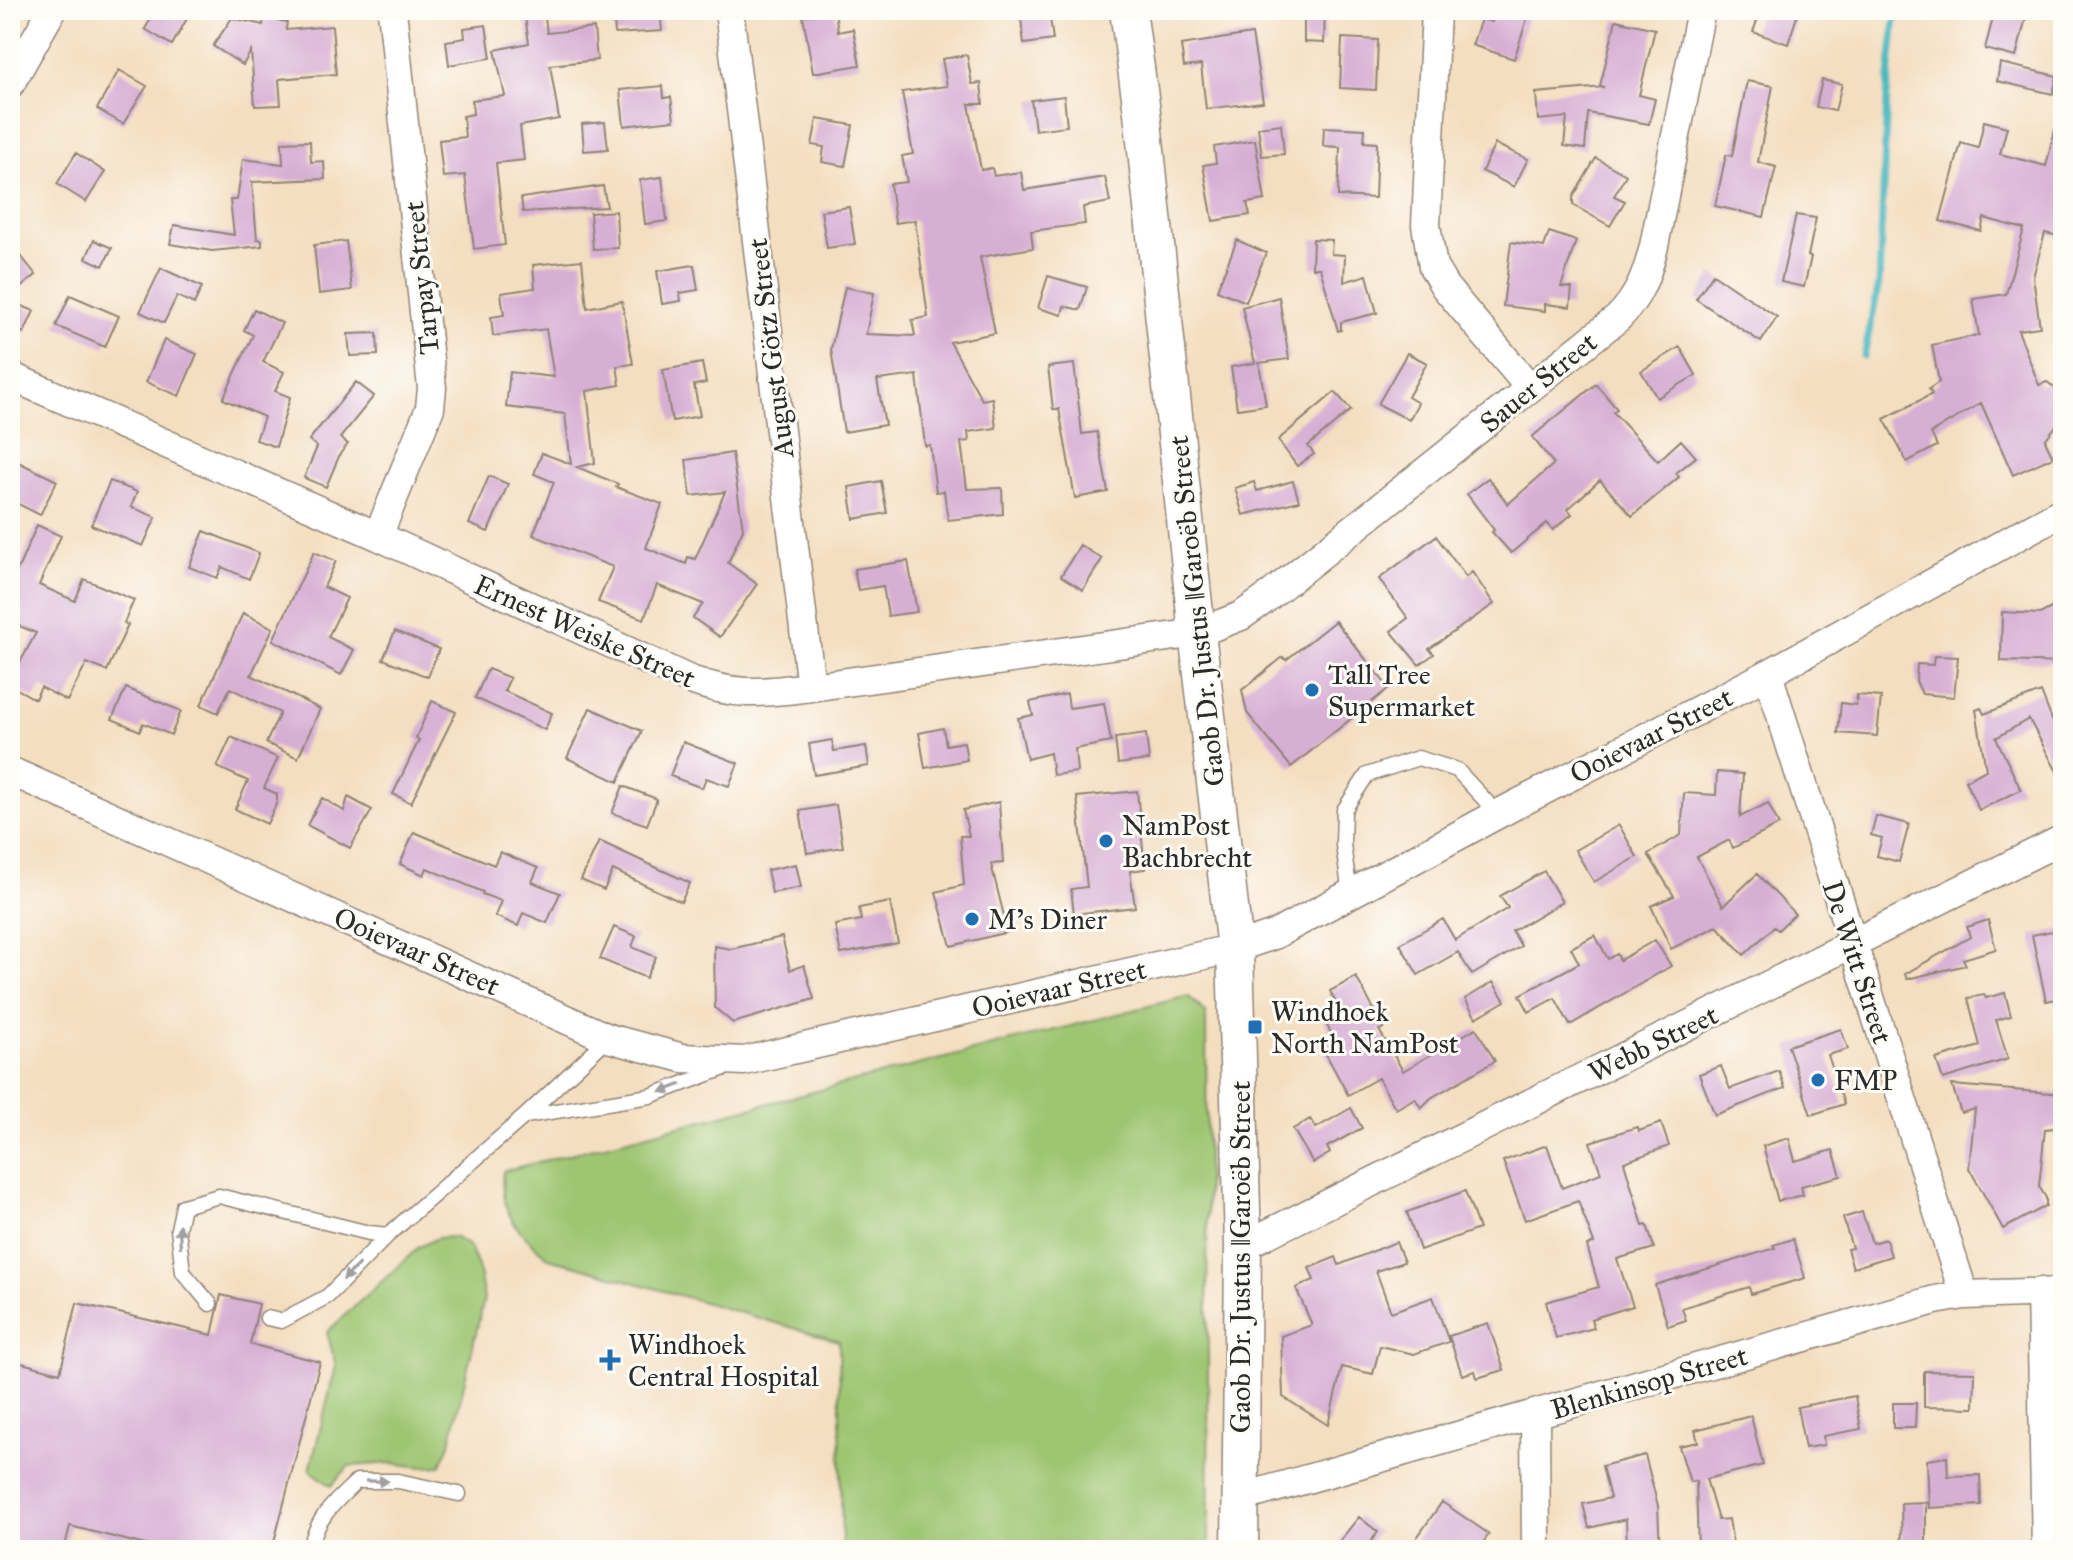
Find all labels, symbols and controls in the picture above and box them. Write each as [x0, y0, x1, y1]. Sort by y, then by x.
street label: Tarpay Street [396, 199, 447, 356]
street label: August Götz Street [740, 236, 801, 461]
street label: Sauer Street [1473, 324, 1604, 440]
street label: Gaob Dr. Justus ǁGaroëb Street [1161, 434, 1232, 788]
street label: Ernest Weiske Street [469, 567, 701, 696]
place label: Tall Tree Supermarket [1328, 657, 1475, 724]
street label: Ooievaar Street [1564, 679, 1739, 791]
marker: Tall Tree Supermarket [1303, 681, 1321, 699]
place label: NamPost Bachbrecht [1122, 808, 1252, 875]
marker: NamPost Bachbrecht [1097, 832, 1115, 850]
street label: De Witt Street [1815, 876, 1900, 1048]
street label: Ooievaar Street [328, 899, 505, 1004]
place label: M's Diner [988, 902, 1107, 937]
marker: M's Diner [963, 910, 981, 928]
street label: Ooievaar Street [969, 951, 1150, 1026]
place label: Windhoek North NamPost [1271, 994, 1459, 1061]
street label: Webb Street [1583, 997, 1724, 1090]
marker: Windhoek North NamPost [1246, 1018, 1264, 1036]
place label: FMP [1834, 1063, 1897, 1098]
marker: FMP [1809, 1071, 1827, 1089]
street label: Gaob Dr. Justus ǁGaroëb Street [1223, 1081, 1258, 1433]
one-way arrow [659, 1082, 683, 1095]
one-way arrow [173, 1223, 186, 1249]
one-way arrow [343, 1262, 361, 1281]
place label: Windhoek Central Hospital [628, 1327, 819, 1394]
street label: Blenkinsop Street [1547, 1338, 1752, 1427]
marker: Windhoek Central Hospital [599, 1349, 621, 1371]
one-way arrow [365, 1475, 390, 1487]

